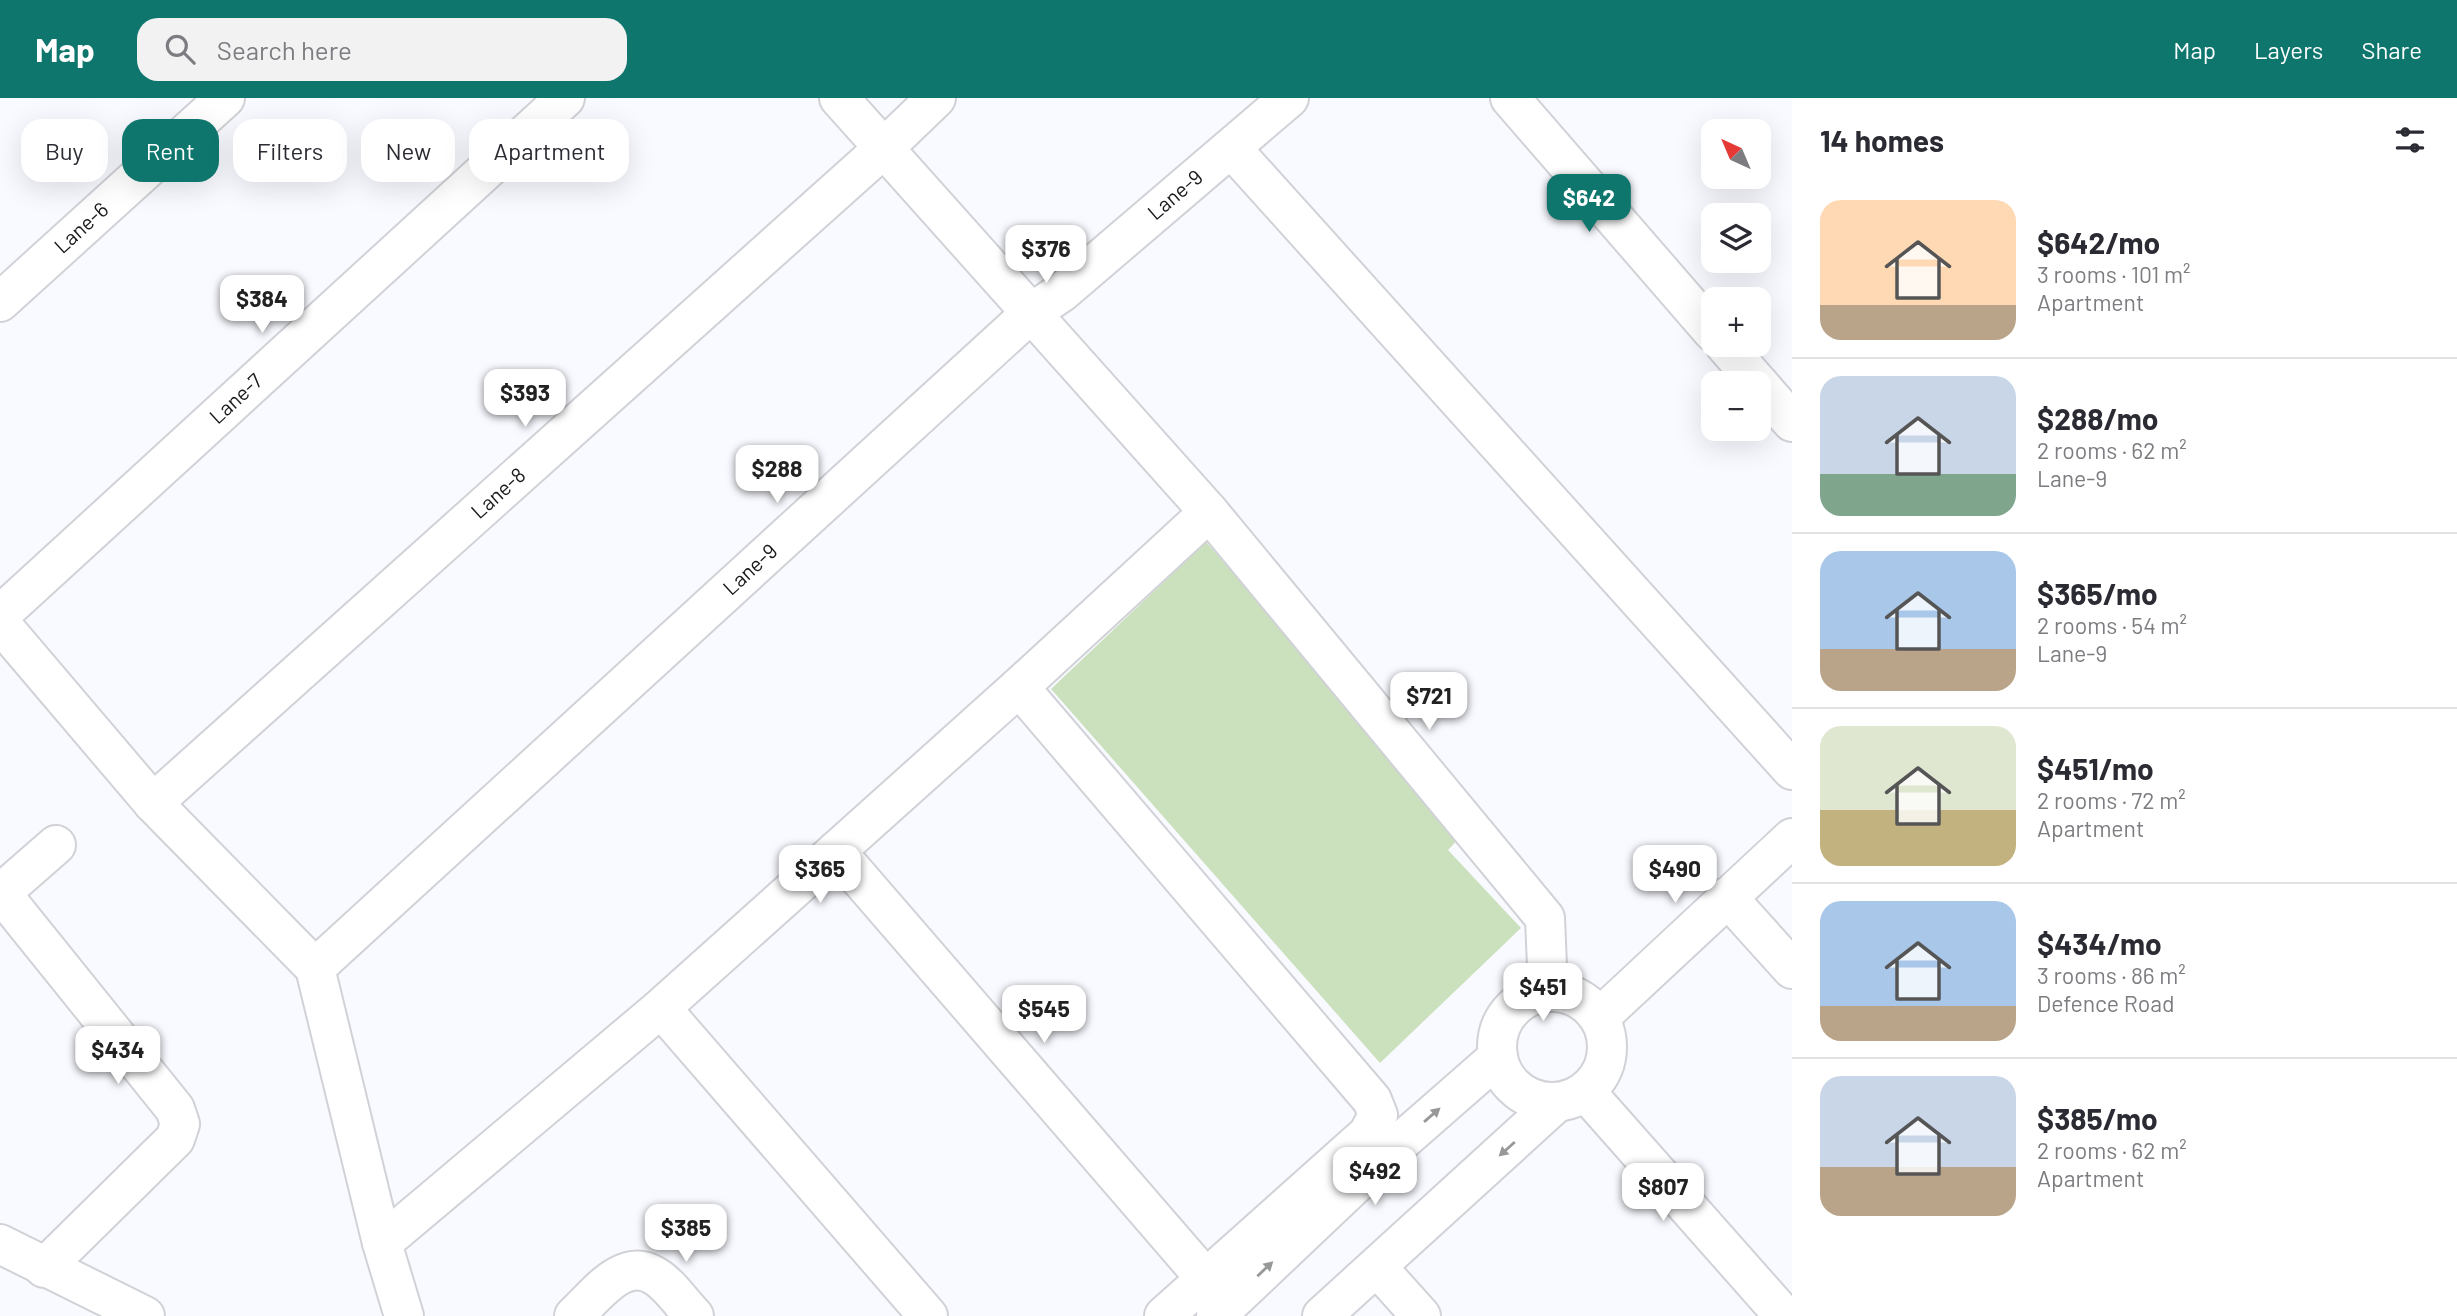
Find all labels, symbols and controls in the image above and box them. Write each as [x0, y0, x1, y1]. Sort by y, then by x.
search box [137, 18, 627, 81]
text: Map [35, 29, 95, 69]
icon: search [161, 30, 199, 68]
text: Search here [217, 34, 352, 65]
text: Map [2173, 35, 2216, 64]
text: Layers [2254, 35, 2323, 64]
text: Share [2361, 35, 2422, 64]
chip: Buy [21, 119, 108, 182]
chip: Rent [122, 119, 219, 182]
chip: Filters [233, 119, 347, 182]
chip: New [361, 119, 455, 182]
chip: Apartment [469, 119, 629, 182]
north arrow [1701, 119, 1771, 189]
map controls [1701, 119, 1771, 441]
icon: filters [2391, 121, 2429, 159]
text: 14 homes [1820, 122, 1944, 158]
street label: Lane-9 [1142, 164, 1207, 224]
pin: $642 [1548, 174, 1630, 234]
text: $642 [1563, 183, 1615, 211]
street label: Lane-6 [48, 196, 113, 258]
button: layers [1701, 203, 1771, 273]
text: $642/mo [2037, 224, 2160, 260]
pin: $376 [1005, 226, 1087, 285]
icon: home [1876, 228, 1960, 312]
text: $376 [1021, 234, 1071, 262]
text: 3 rooms · 101 m² [2037, 260, 2190, 288]
pin: $384 [221, 275, 303, 335]
text: $384 [236, 284, 288, 312]
button: + [1701, 287, 1771, 357]
text: Apartment [2037, 288, 2144, 316]
street label: Lane-7 [204, 367, 267, 428]
pin: $393 [484, 370, 566, 429]
button: − [1701, 371, 1771, 441]
text: $393 [500, 378, 550, 406]
text: $288/mo [2037, 400, 2158, 436]
icon: home [1876, 404, 1960, 488]
text: 2 rooms · 62 m² [2037, 436, 2187, 464]
pin: $288 [736, 446, 818, 505]
text: $288 [752, 454, 802, 482]
street label: Lane-8 [465, 461, 530, 523]
text: Lane-9 [2037, 464, 2107, 492]
street label: Lane-9 [717, 538, 781, 600]
text: $365/mo [2037, 575, 2158, 611]
icon: home [1876, 579, 1960, 663]
text: 2 rooms · 54 m² [2037, 611, 2187, 639]
text: Lane-9 [2037, 639, 2107, 667]
pin: $721 [1388, 672, 1470, 732]
text: $721 [1406, 681, 1452, 709]
text: $451/mo [2037, 750, 2154, 786]
icon: home [1876, 754, 1960, 838]
text: 2 rooms · 72 m² [2037, 786, 2186, 814]
text: Apartment [2037, 814, 2144, 842]
pin: $365 [779, 846, 861, 905]
pin: $490 [1634, 846, 1716, 905]
text: $365 [795, 854, 845, 882]
text: $490 [1649, 854, 1701, 882]
text: $434/mo [2037, 925, 2162, 961]
icon: home [1876, 929, 1960, 1013]
text: 3 rooms · 86 m² [2037, 961, 2186, 989]
pin: $451 [1502, 964, 1584, 1023]
text: $451 [1519, 972, 1567, 1000]
pin: $545 [1003, 986, 1085, 1045]
text: Defence Road [2037, 989, 2175, 1017]
text: $545 [1018, 994, 1070, 1022]
pin: $434 [77, 1026, 159, 1086]
text: $434 [91, 1035, 145, 1063]
text: $385/mo [2037, 1100, 2158, 1136]
icon: home [1876, 1104, 1960, 1188]
one-way arrow [1423, 1107, 1441, 1123]
text: 2 rooms · 62 m² [2037, 1136, 2187, 1164]
one-way arrow [1498, 1141, 1516, 1157]
pin: $492 [1334, 1148, 1416, 1207]
text: $492 [1349, 1156, 1401, 1184]
pin: $807 [1622, 1164, 1704, 1223]
text: Apartment [2037, 1164, 2144, 1192]
text: $807 [1638, 1172, 1688, 1200]
pin: $385 [645, 1204, 727, 1264]
text: $385 [661, 1213, 711, 1241]
one-way arrow [1256, 1262, 1273, 1278]

